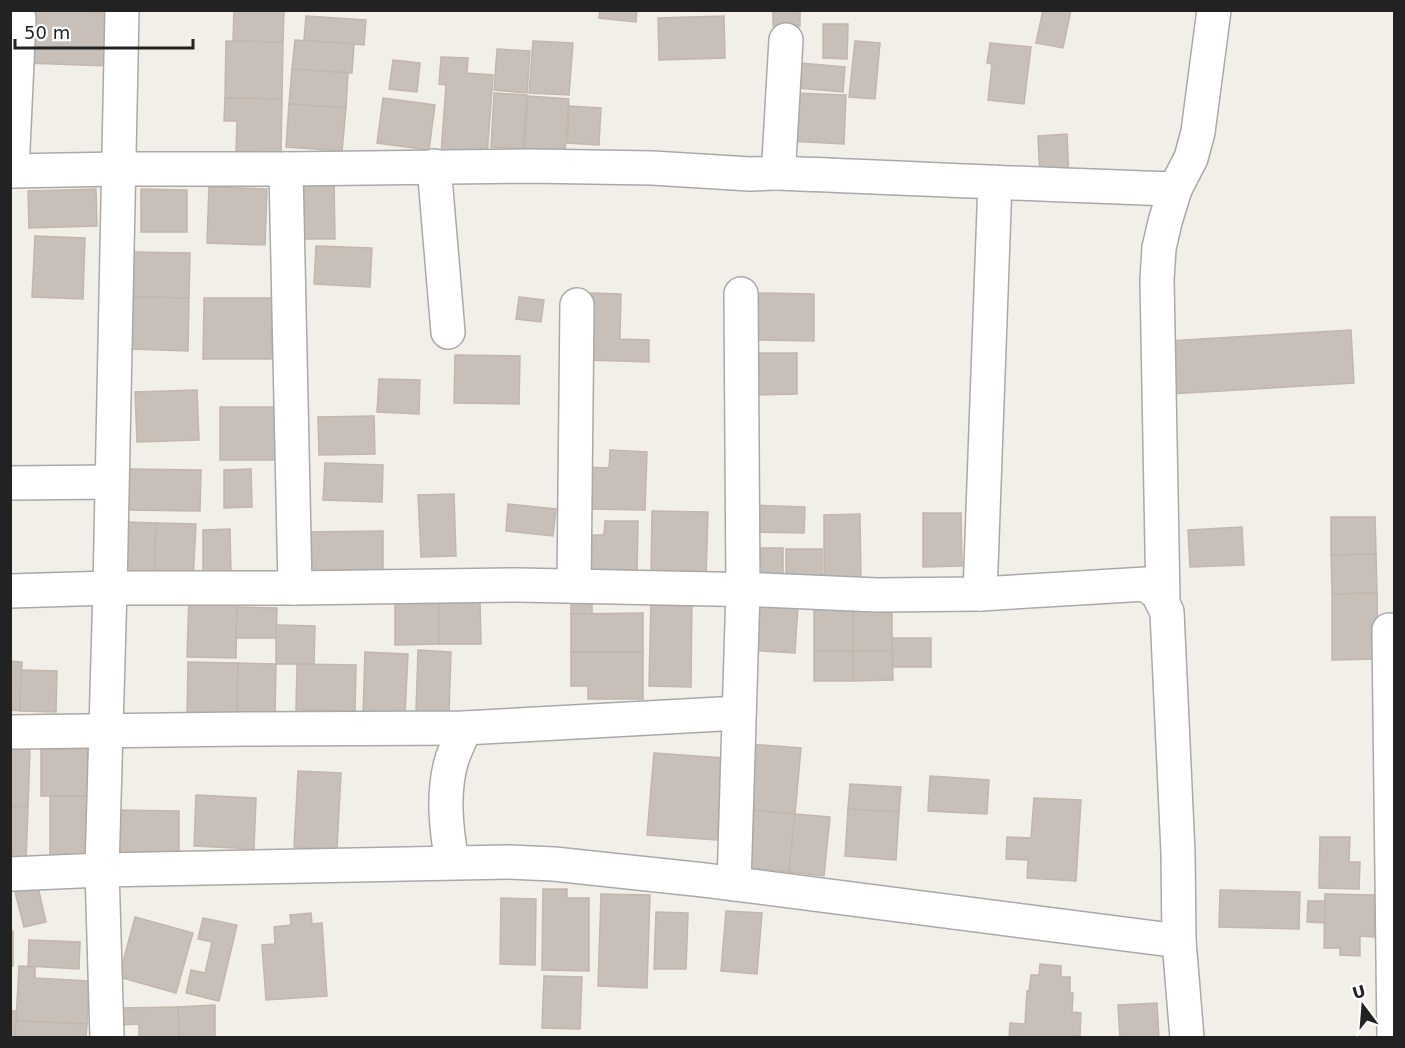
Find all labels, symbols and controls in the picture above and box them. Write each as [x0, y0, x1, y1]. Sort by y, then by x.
scale bar [15, 12, 194, 50]
text: 50 m [24, 22, 70, 43]
north arrow [1333, 976, 1393, 1036]
text: U [1350, 981, 1368, 1003]

